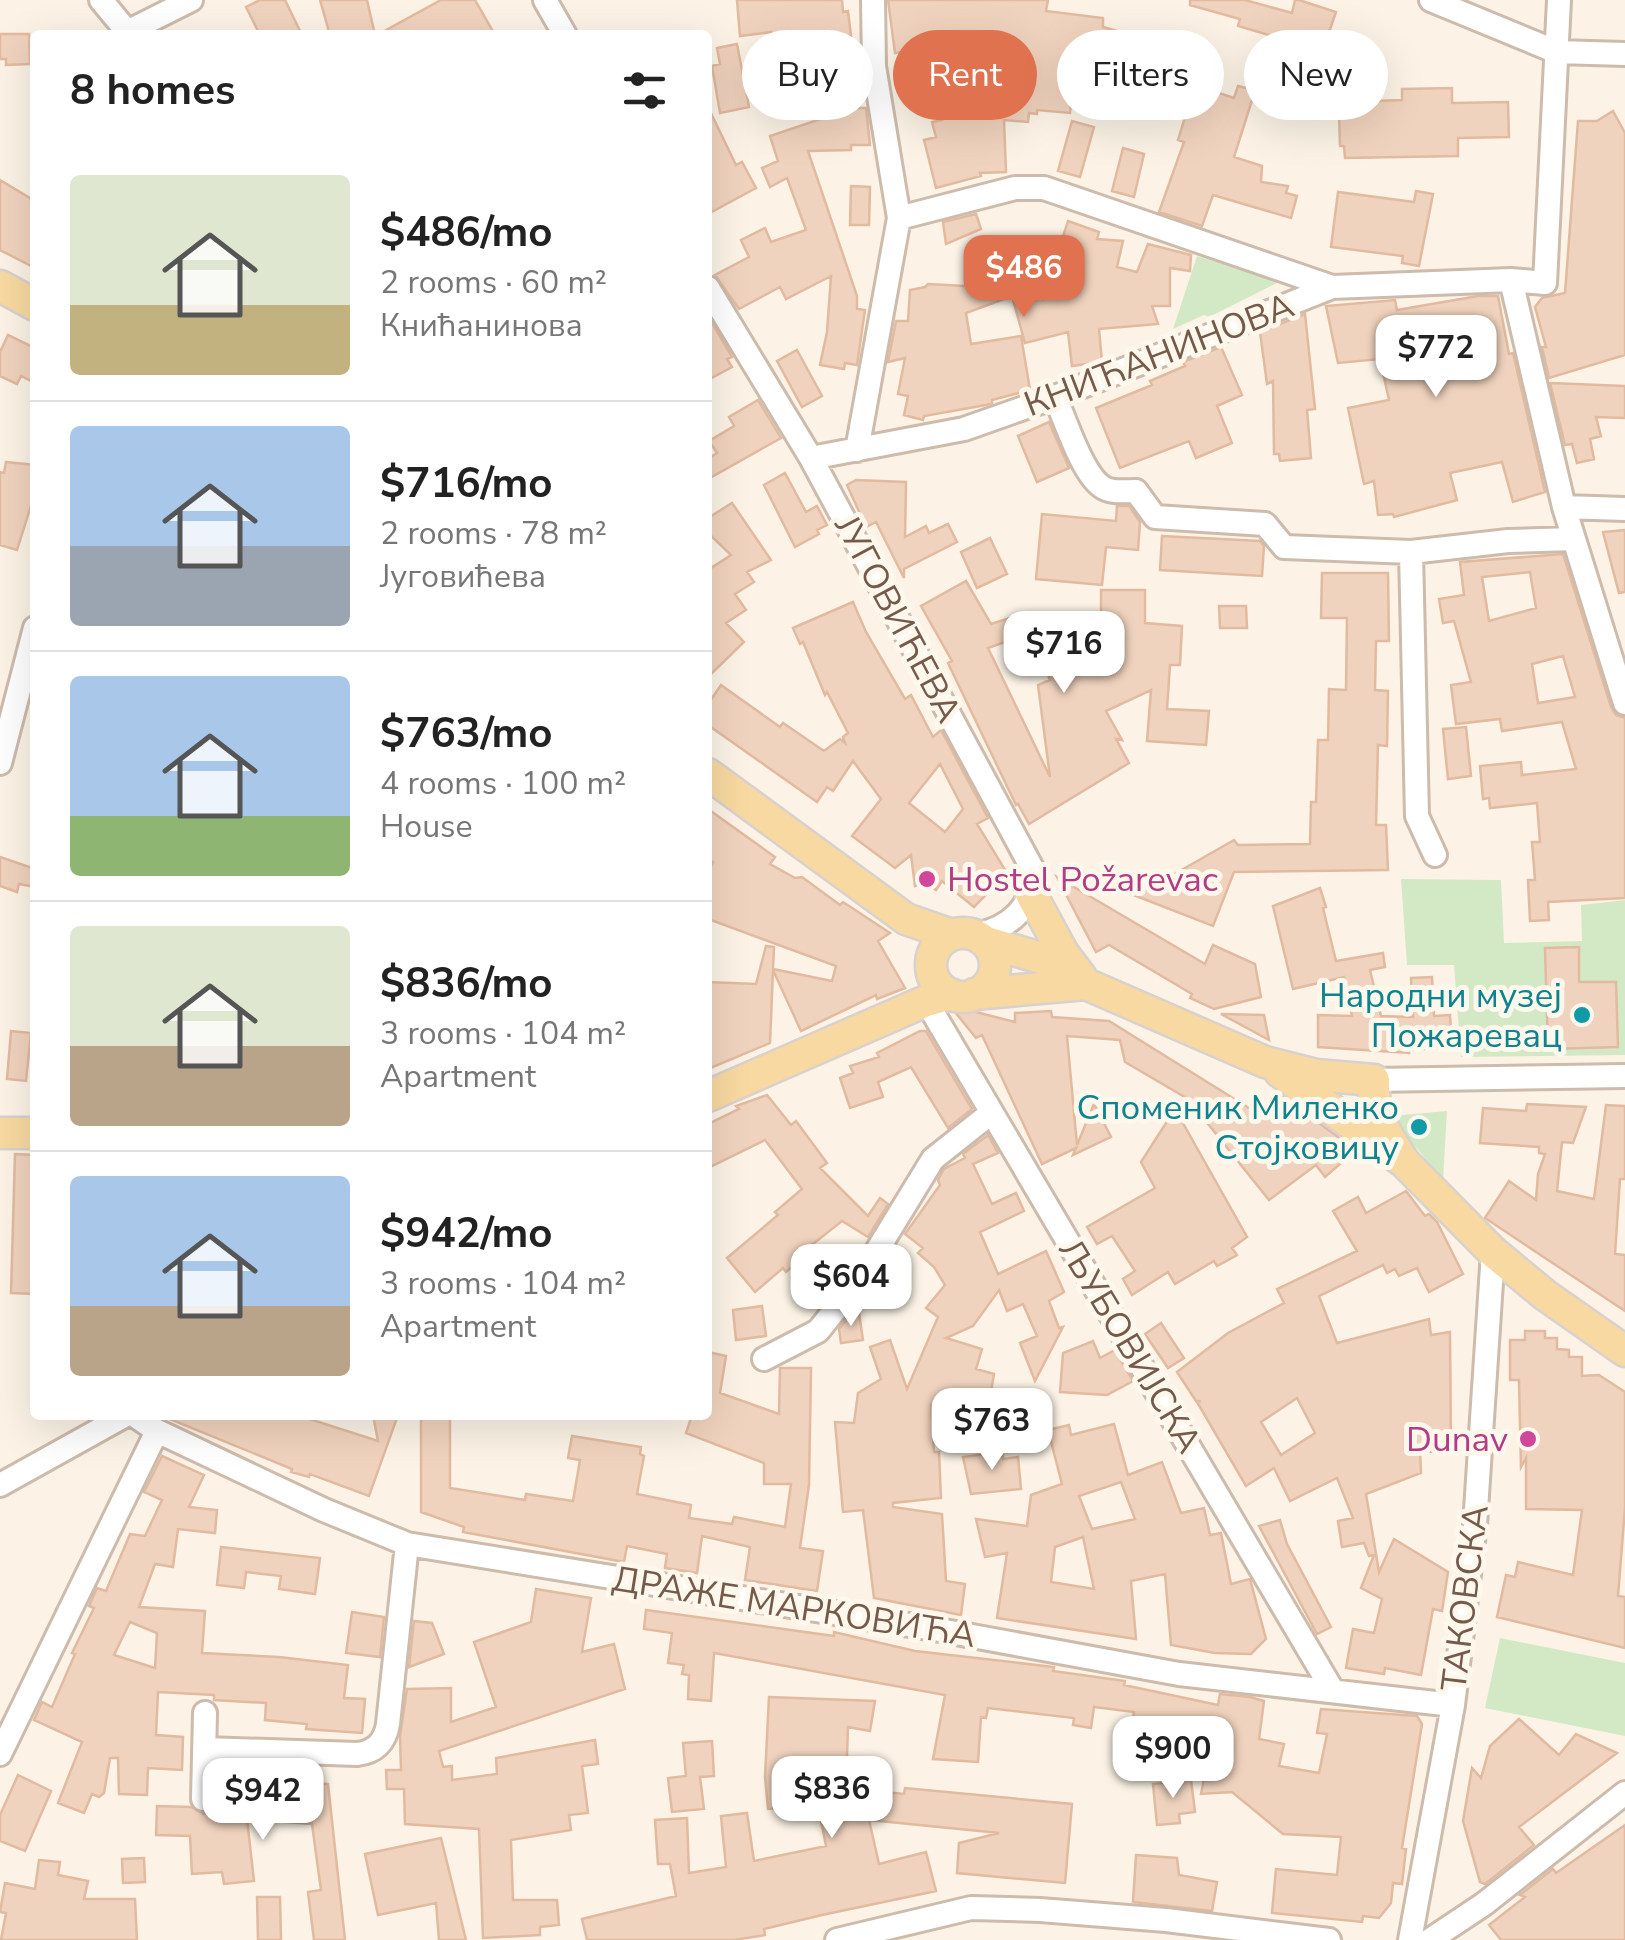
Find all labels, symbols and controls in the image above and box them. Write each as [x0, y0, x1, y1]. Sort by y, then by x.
chip: Buy [742, 30, 873, 120]
chip: Rent [893, 30, 1037, 120]
chip: Filters [1057, 30, 1224, 120]
chip: New [1244, 30, 1388, 120]
text: 8 homes [70, 62, 235, 119]
icon: filters [617, 63, 672, 118]
text: $486/mo [380, 204, 552, 261]
icon: home [150, 215, 270, 335]
pin: $486 [965, 235, 1083, 320]
text: $486 [986, 246, 1062, 289]
text: 2 rooms · 60 m² [380, 261, 607, 304]
street label: КНИЋАНИНОВА [1018, 282, 1300, 428]
text: Книћанинова [380, 304, 583, 347]
pin: $772 [1377, 315, 1495, 400]
text: $772 [1398, 326, 1474, 369]
text: $716/mo [380, 455, 552, 512]
icon: home [150, 466, 270, 586]
street label: ЈУГОВИЋЕВА [823, 507, 972, 731]
text: 2 rooms · 78 m² [380, 512, 607, 555]
text: Југовићева [380, 555, 546, 598]
pin: $716 [1005, 611, 1123, 696]
text: $716 [1026, 622, 1102, 665]
text: $763/mo [380, 705, 552, 762]
icon: home [150, 716, 270, 836]
text: 4 rooms · 100 m² [380, 762, 626, 805]
text: House [380, 805, 473, 848]
place label: Hostel Požarevac [947, 856, 1218, 903]
marker: Hostel Požarevac [916, 868, 938, 890]
text: $836/mo [380, 955, 552, 1012]
icon: home [150, 966, 270, 1086]
place label: Народни музеј Пожаревац [1319, 972, 1562, 1059]
marker: Народни музеј Пожаревац [1571, 1004, 1593, 1026]
text: 3 rooms · 104 m² [380, 1012, 626, 1055]
text: Apartment [380, 1055, 536, 1098]
place label: Споменик Миленко Стојковицу [1077, 1084, 1399, 1171]
marker: Споменик Миленко Стојковицу [1408, 1116, 1430, 1138]
text: $942/mo [380, 1205, 552, 1262]
icon: home [150, 1216, 270, 1336]
street label: ЉУБОВИЈСКА [1048, 1230, 1212, 1462]
pin: $604 [792, 1244, 910, 1329]
text: $604 [813, 1255, 889, 1298]
text: 3 rooms · 104 m² [380, 1262, 626, 1305]
text: Apartment [380, 1305, 536, 1348]
pin: $763 [933, 1388, 1051, 1473]
text: $763 [954, 1399, 1030, 1442]
place label: Dunav [1406, 1416, 1508, 1463]
marker: Dunav [1517, 1428, 1539, 1450]
street label: ТАКОВСКА [1430, 1502, 1500, 1694]
street label: ДРАЖЕ МАРКОВИЋА [609, 1555, 979, 1659]
pin: $900 [1114, 1716, 1232, 1801]
text: $900 [1135, 1727, 1211, 1770]
pin: $836 [773, 1756, 891, 1841]
pin: $942 [204, 1758, 322, 1843]
text: $836 [794, 1767, 870, 1810]
text: $942 [225, 1769, 301, 1812]

